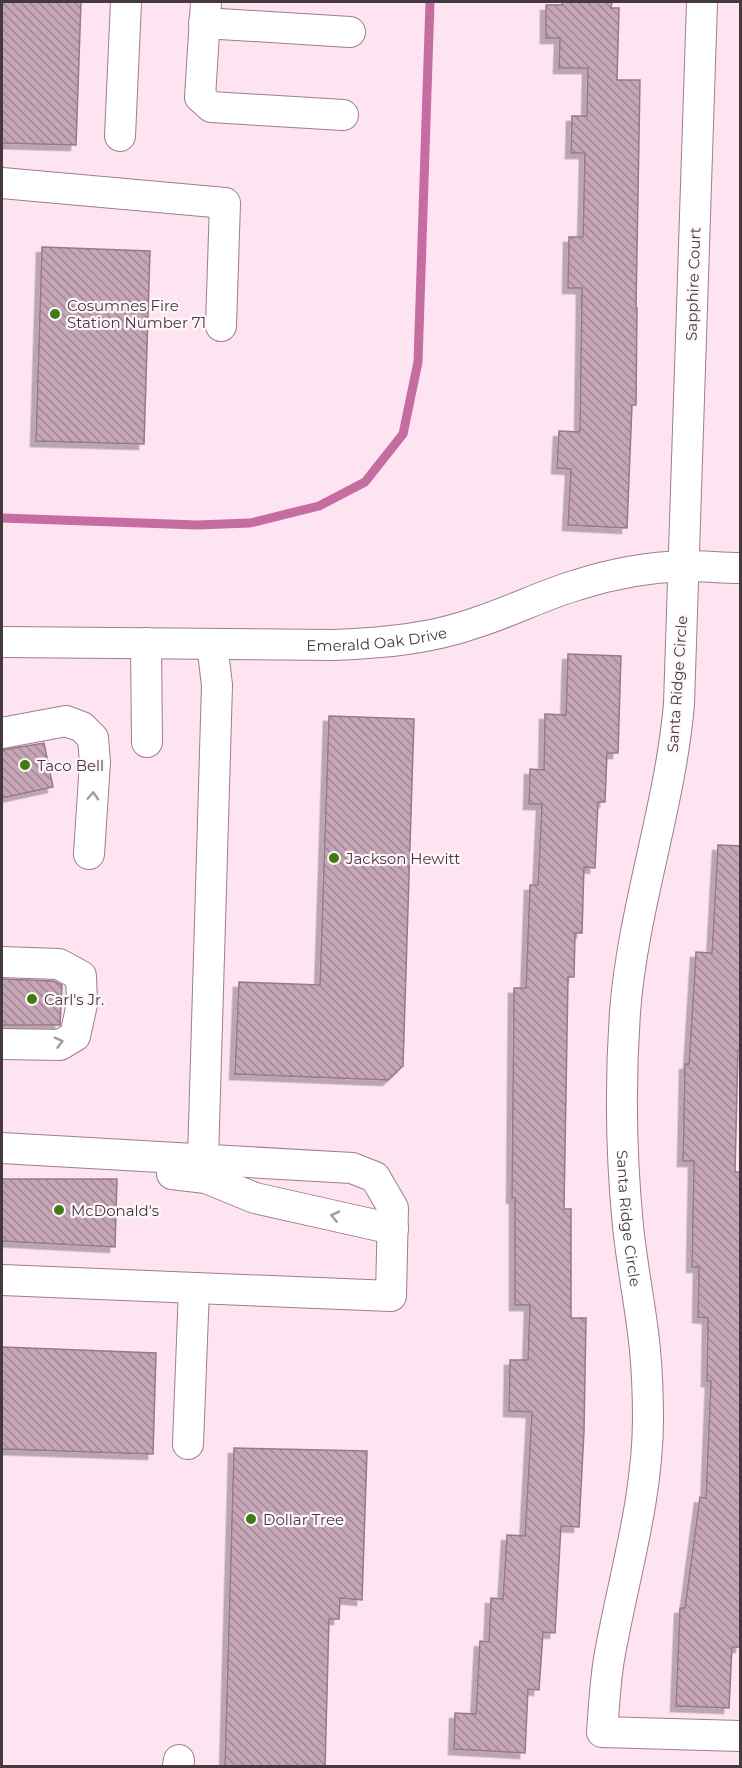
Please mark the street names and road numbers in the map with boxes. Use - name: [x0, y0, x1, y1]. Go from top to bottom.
- street label: Sapphire Court: [682, 227, 704, 341]
- street label: Santa Ridge Circle: [663, 615, 691, 753]
- street label: Emerald Oak Drive: [306, 622, 449, 655]
- street label: Santa Ridge Circle: [613, 1150, 646, 1288]

